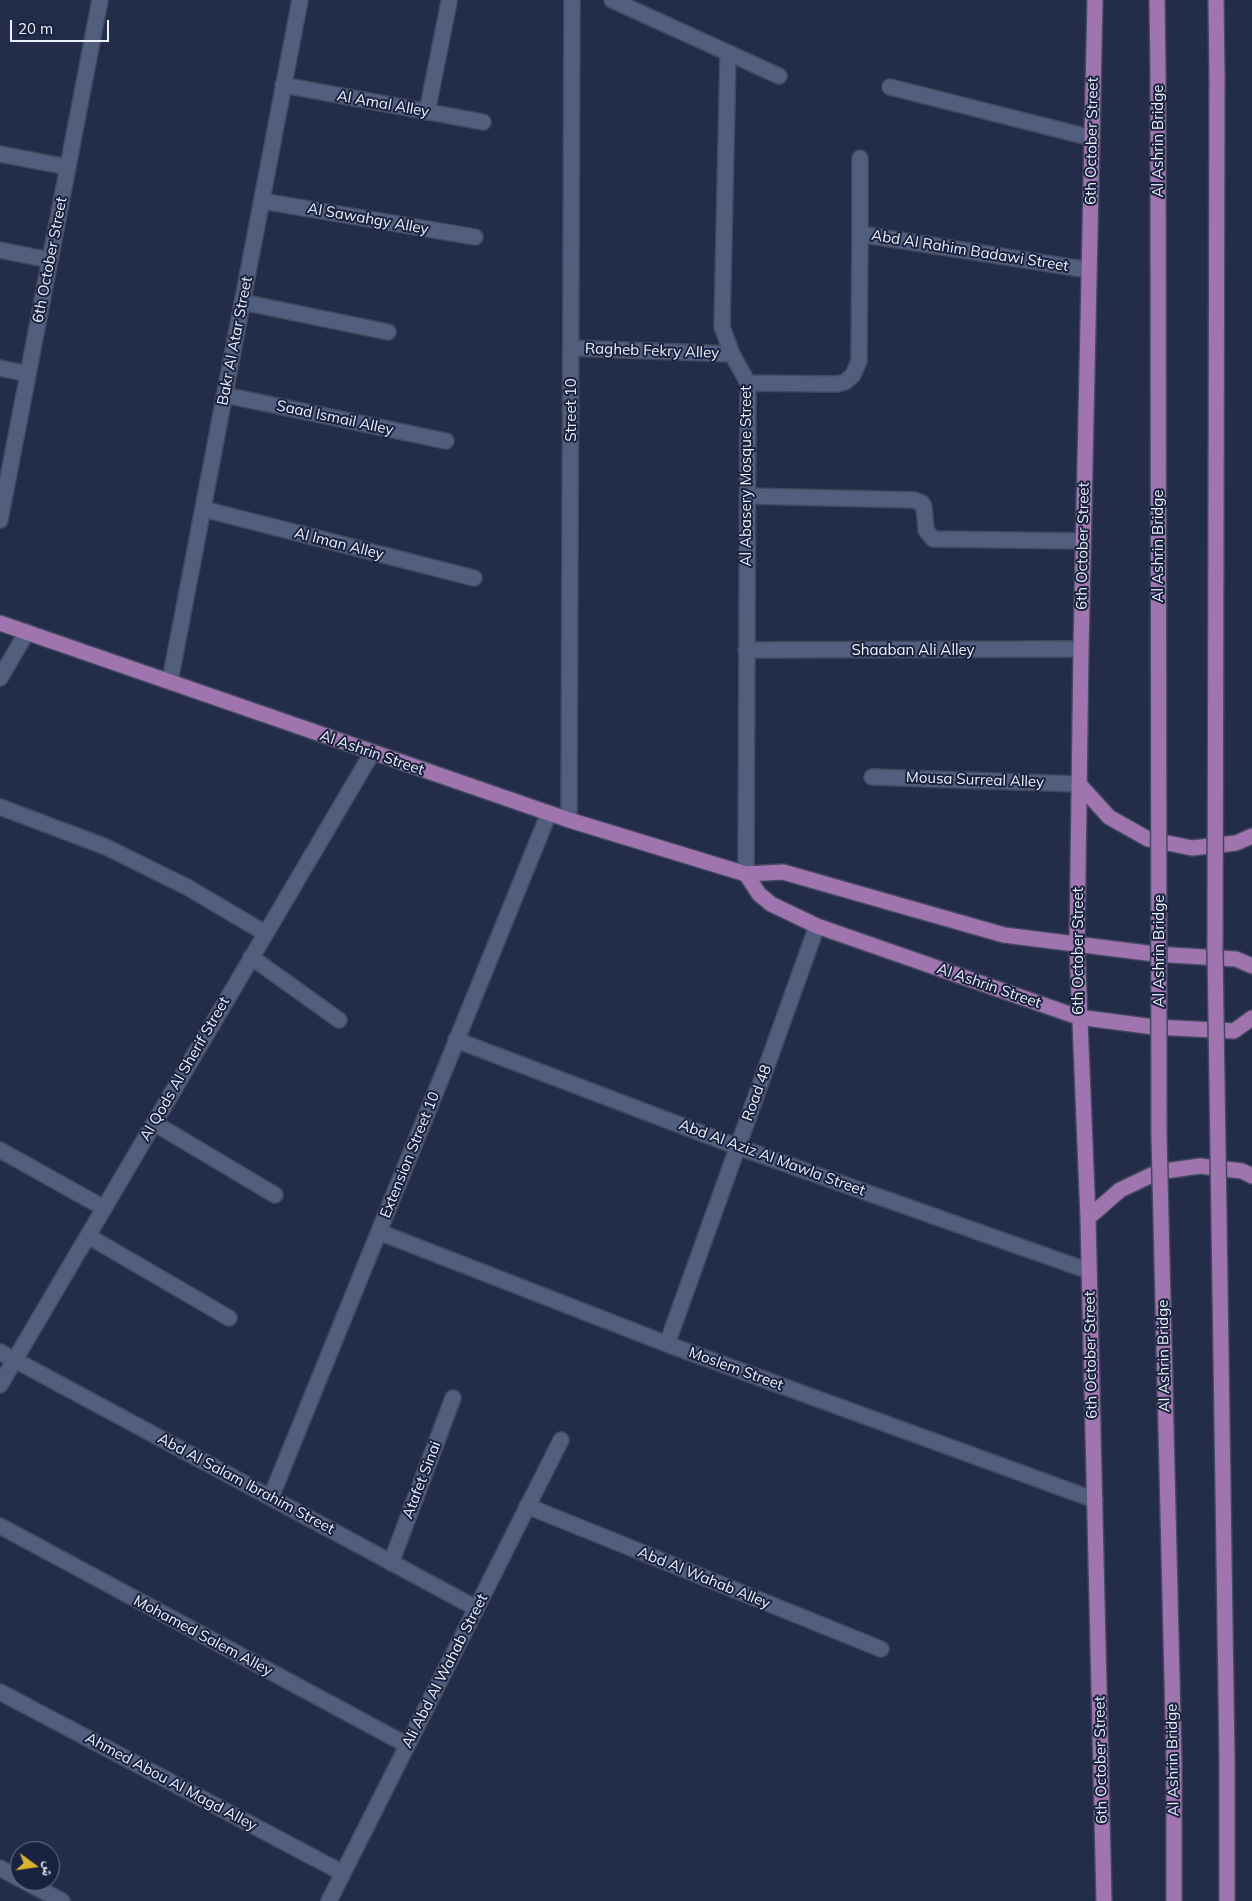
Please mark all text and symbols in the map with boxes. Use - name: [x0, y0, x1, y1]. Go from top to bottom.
- scale bar: [12, 10, 111, 42]
- text: 20 m: [18, 19, 53, 38]
- street label: 6th October Street: [1082, 77, 1102, 205]
- street label: Al Ashrin Bridge: [1149, 85, 1167, 197]
- street label: Al Amal Alley: [335, 87, 431, 121]
- street label: 6th October Street: [29, 196, 71, 324]
- street label: Al Sawahgy Alley: [306, 199, 430, 239]
- street label: Abd Al Rahim Badawi Street: [870, 227, 1070, 275]
- street label: Bakr Al Atar Street: [214, 275, 256, 407]
- street label: Ragheb Fekry Alley: [585, 340, 719, 362]
- street label: Street 10: [562, 378, 580, 442]
- street label: Al Abasery Mosque Street: [737, 386, 755, 566]
- street label: Saad Ismail Alley: [275, 397, 395, 439]
- street label: 6th October Street: [1073, 482, 1093, 610]
- street label: Al Ashrin Bridge: [1149, 490, 1167, 602]
- street label: Al Iman Alley: [292, 524, 386, 564]
- street label: Shaaban Ali Alley: [851, 641, 975, 659]
- street label: Al Ashrin Street: [318, 727, 426, 779]
- street label: Mousa Surreal Alley: [906, 769, 1044, 791]
- street label: 6th October Street: [1069, 887, 1087, 1015]
- street label: Al Ashrin Bridge: [1150, 895, 1168, 1007]
- street label: Al Ashrin Street: [935, 960, 1043, 1012]
- street label: Al Qods Al Sherif Street: [136, 994, 234, 1144]
- street label: Road 48: [739, 1062, 775, 1124]
- street label: Extension Street 10: [376, 1089, 444, 1221]
- street label: Abd Al Aziz Al Mawla Street: [676, 1116, 868, 1200]
- street label: 6th October Street: [1081, 1291, 1101, 1419]
- street label: Al Ashrin Bridge: [1154, 1299, 1174, 1413]
- street label: Moslem Street: [686, 1344, 786, 1394]
- street label: Abd Al Salam Ibrahim Street: [155, 1430, 337, 1538]
- street label: Atafet Sinai: [399, 1439, 445, 1521]
- street label: Abd Al Wahab Alley: [635, 1543, 773, 1613]
- street label: Ali Abd Al Wahab Street: [398, 1591, 492, 1751]
- street label: Mohamed Salem Alley: [130, 1592, 276, 1680]
- street label: 6th October Street: [1091, 1696, 1111, 1824]
- street label: Al Ashrin Bridge: [1163, 1703, 1183, 1817]
- street label: Ahmed Abou Al Magd Alley: [82, 1729, 260, 1835]
- north arrow: [10, 1841, 60, 1891]
- text: ش: [38, 1860, 59, 1879]

